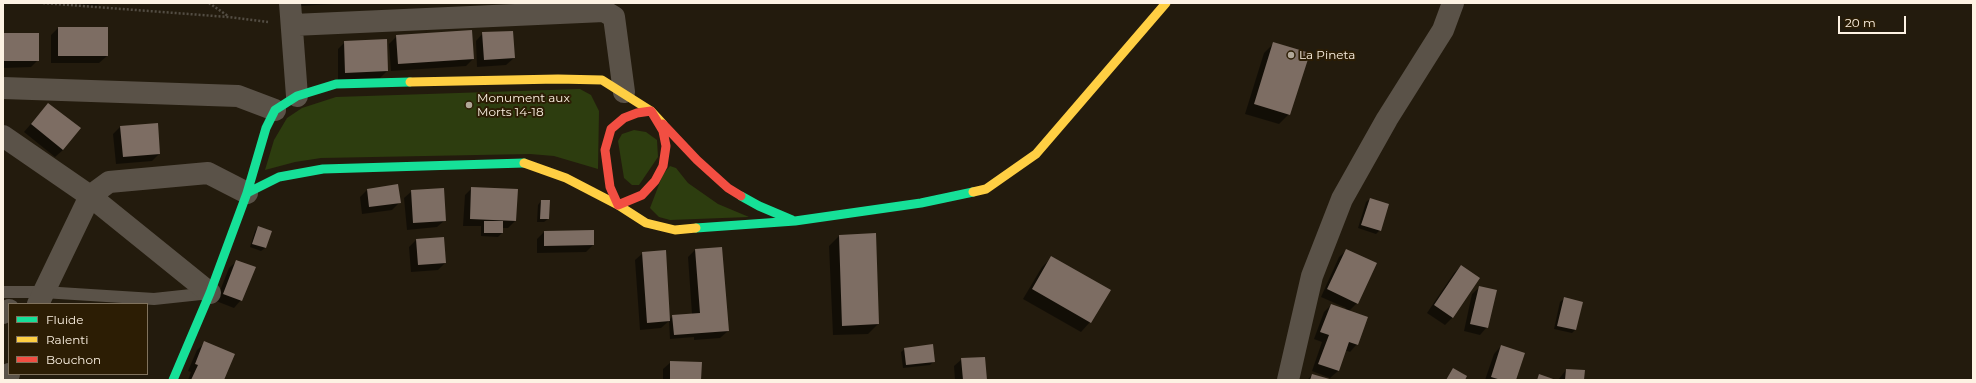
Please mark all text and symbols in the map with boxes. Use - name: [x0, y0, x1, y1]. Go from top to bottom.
- scale bar: [1840, 8, 1908, 34]
- text: 20 m: [1845, 15, 1876, 30]
- place label: La Pineta: [1299, 48, 1355, 62]
- marker: La Pineta: [1286, 50, 1296, 60]
- place label: Monument aux Morts 14-18: [477, 91, 570, 119]
- marker: Monument aux Morts 14-18: [464, 100, 474, 110]
- legend: [8, 303, 148, 375]
- text: Fluide: [46, 312, 84, 327]
- text: Ralenti: [46, 332, 88, 347]
- text: Bouchon: [46, 352, 101, 367]

